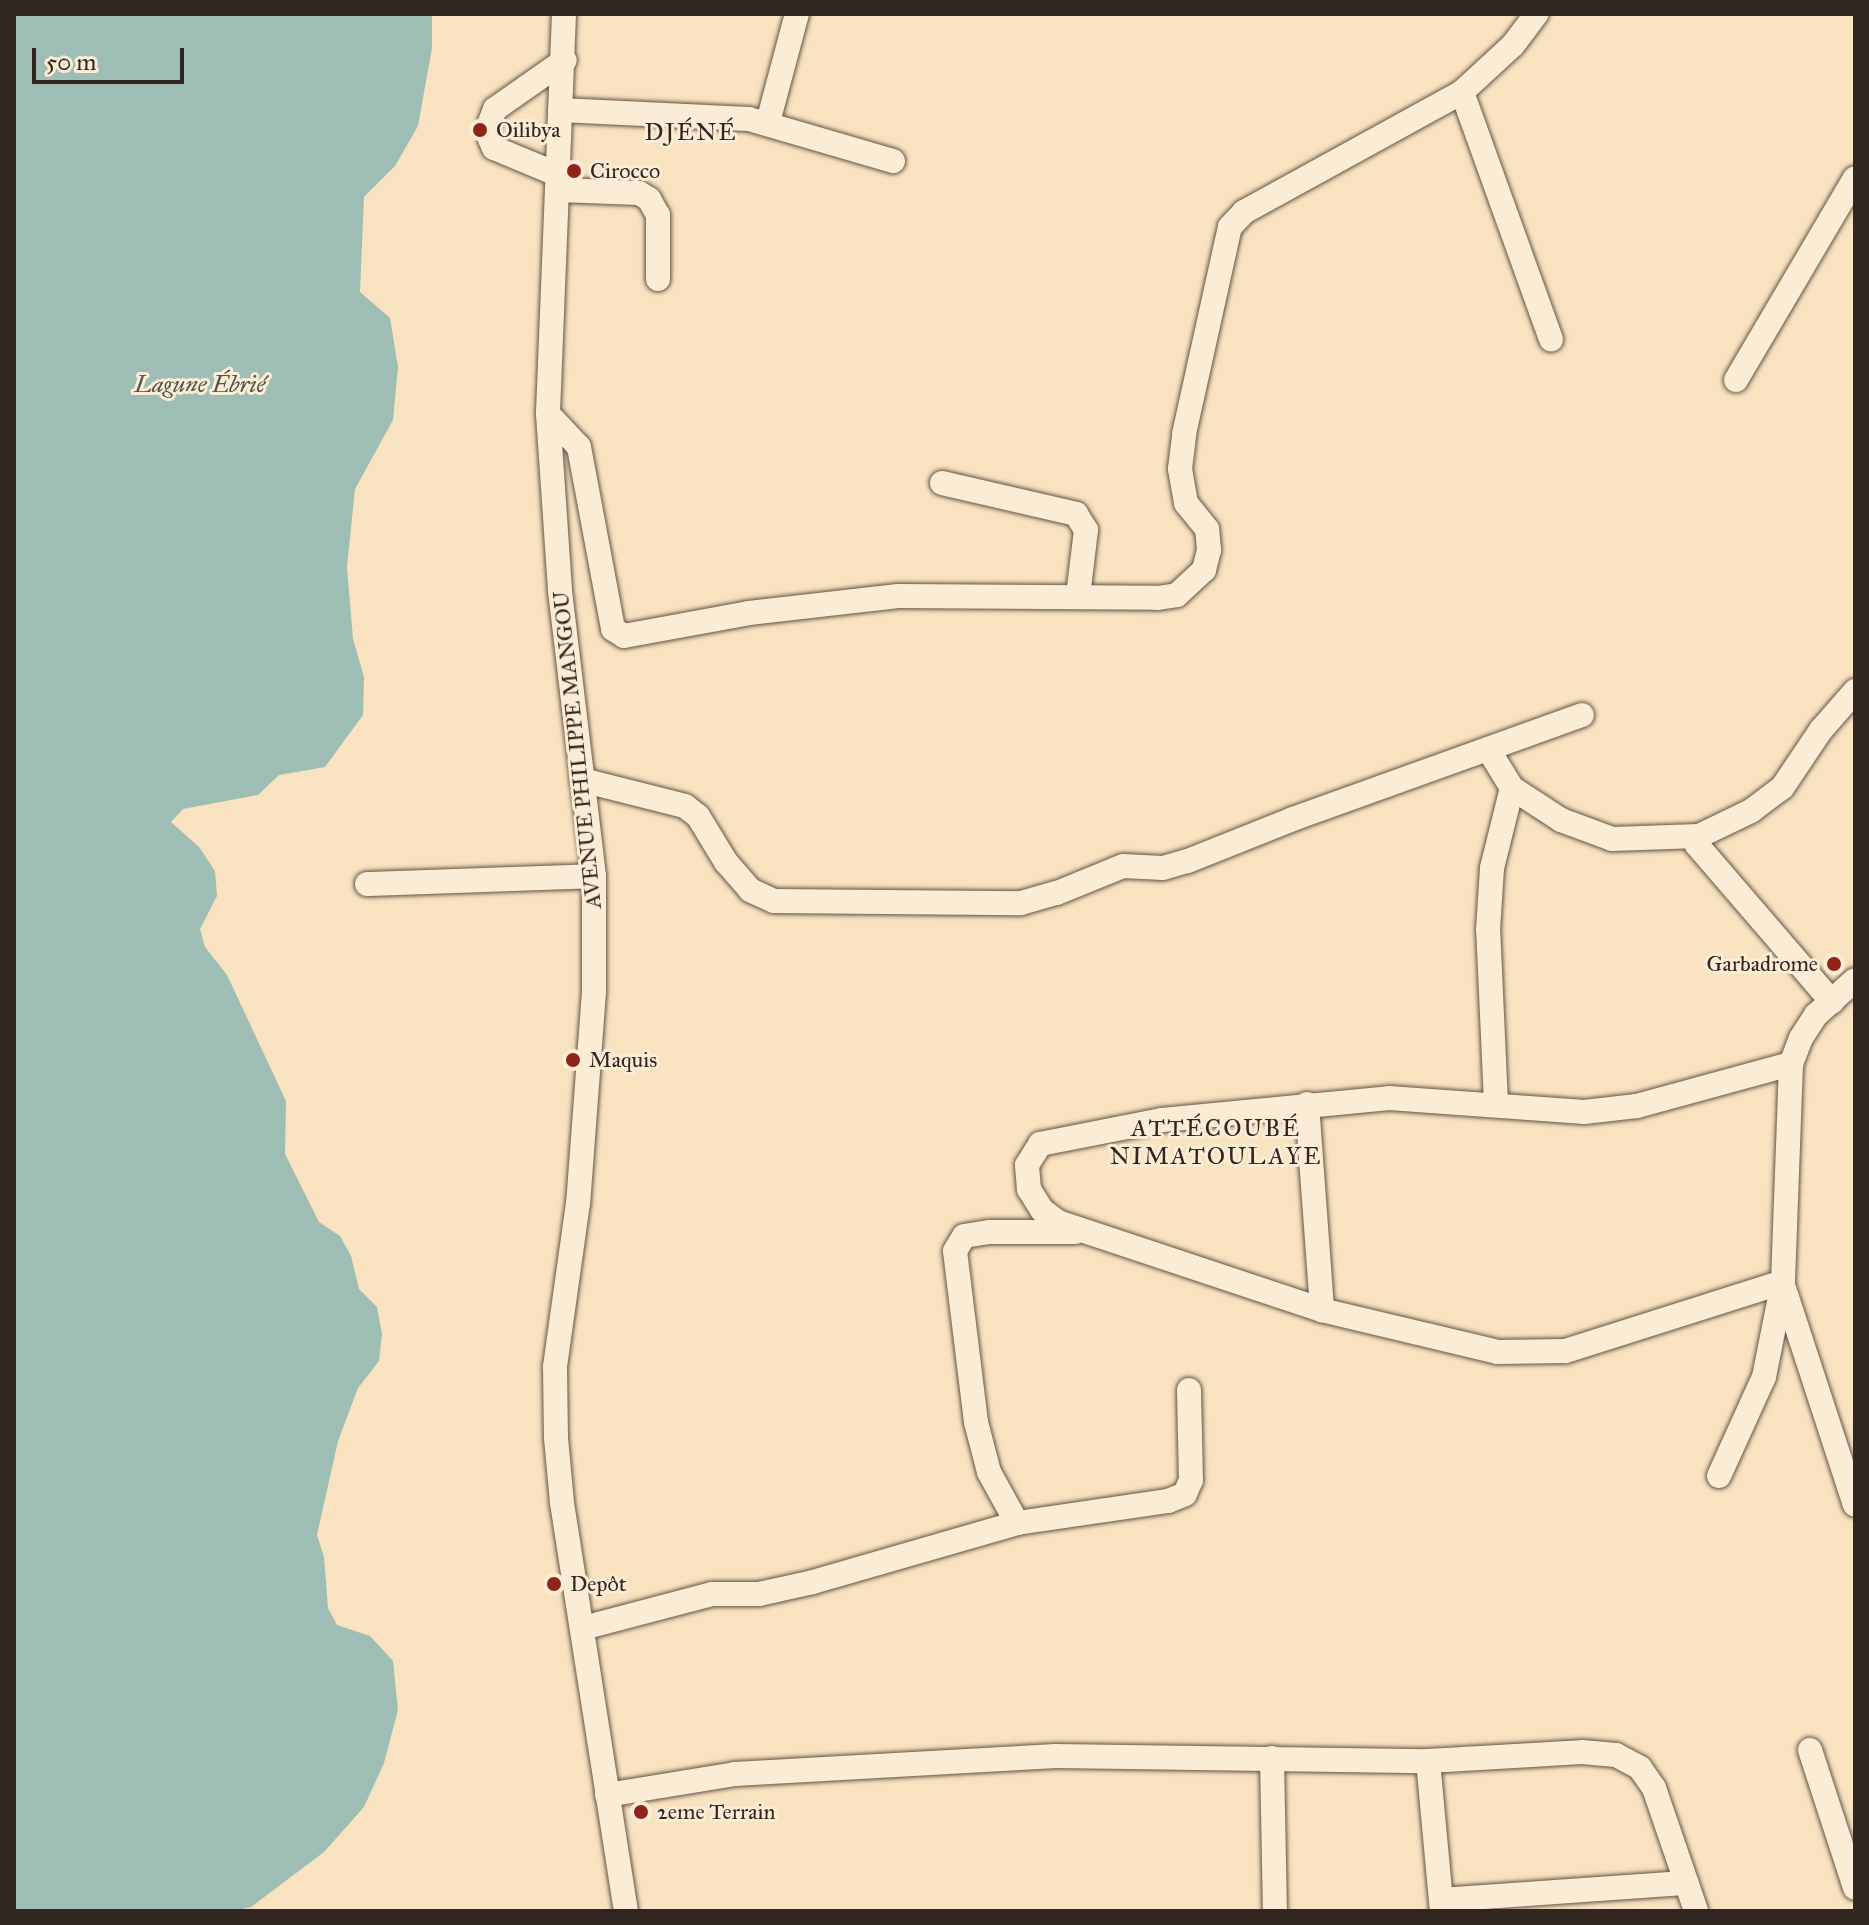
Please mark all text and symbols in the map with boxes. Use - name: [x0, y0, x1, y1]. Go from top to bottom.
- scale bar: [36, 32, 188, 82]
- text: 50 m: [46, 47, 96, 77]
- place label: Oilibya: [496, 117, 561, 143]
- district label: DJÉNÉ: [644, 119, 738, 147]
- marker: Oilibya: [471, 121, 489, 139]
- place label: Cirocco: [590, 158, 660, 184]
- marker: Cirocco: [565, 162, 583, 180]
- water label: Lagune Ébrié: [134, 371, 266, 399]
- street label: AVENUE PHILIPPE MANGOU: [547, 590, 607, 910]
- place label: Garbadrome: [1706, 951, 1818, 977]
- marker: Garbadrome: [1825, 955, 1843, 973]
- place label: Maquis: [589, 1047, 657, 1073]
- marker: Maquis: [564, 1051, 582, 1069]
- district label: ATTÉCOUBÉ NIMATOULAYE: [1109, 1115, 1323, 1171]
- place label: Depôt: [570, 1571, 627, 1597]
- marker: Depôt: [545, 1575, 563, 1593]
- place label: 2eme Terrain: [657, 1799, 776, 1825]
- marker: 2eme Terrain: [632, 1803, 650, 1821]

